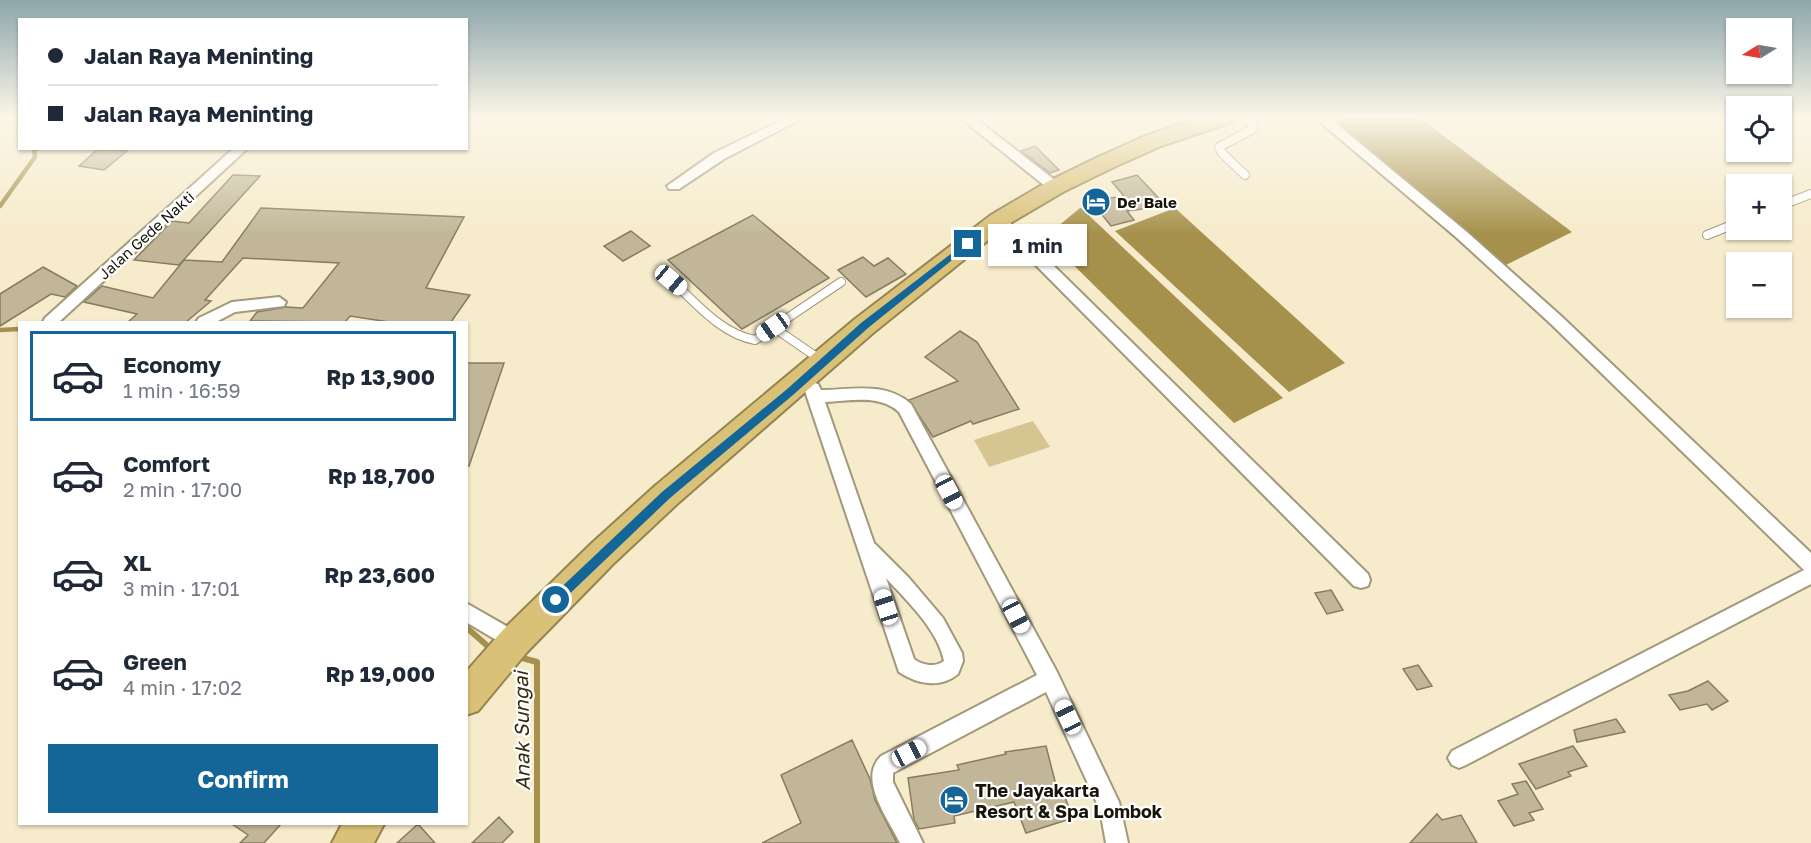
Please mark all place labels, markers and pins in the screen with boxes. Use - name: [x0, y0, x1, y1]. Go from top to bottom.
- hotel icon: De' Bale: [1080, 186, 1112, 218]
- place label: De' Bale: [1117, 193, 1177, 211]
- place label: The Jayakarta Resort & Spa Lombok: [975, 779, 1163, 822]
- hotel icon: The Jayakarta Resort & Spa Lombok: [938, 784, 970, 816]

